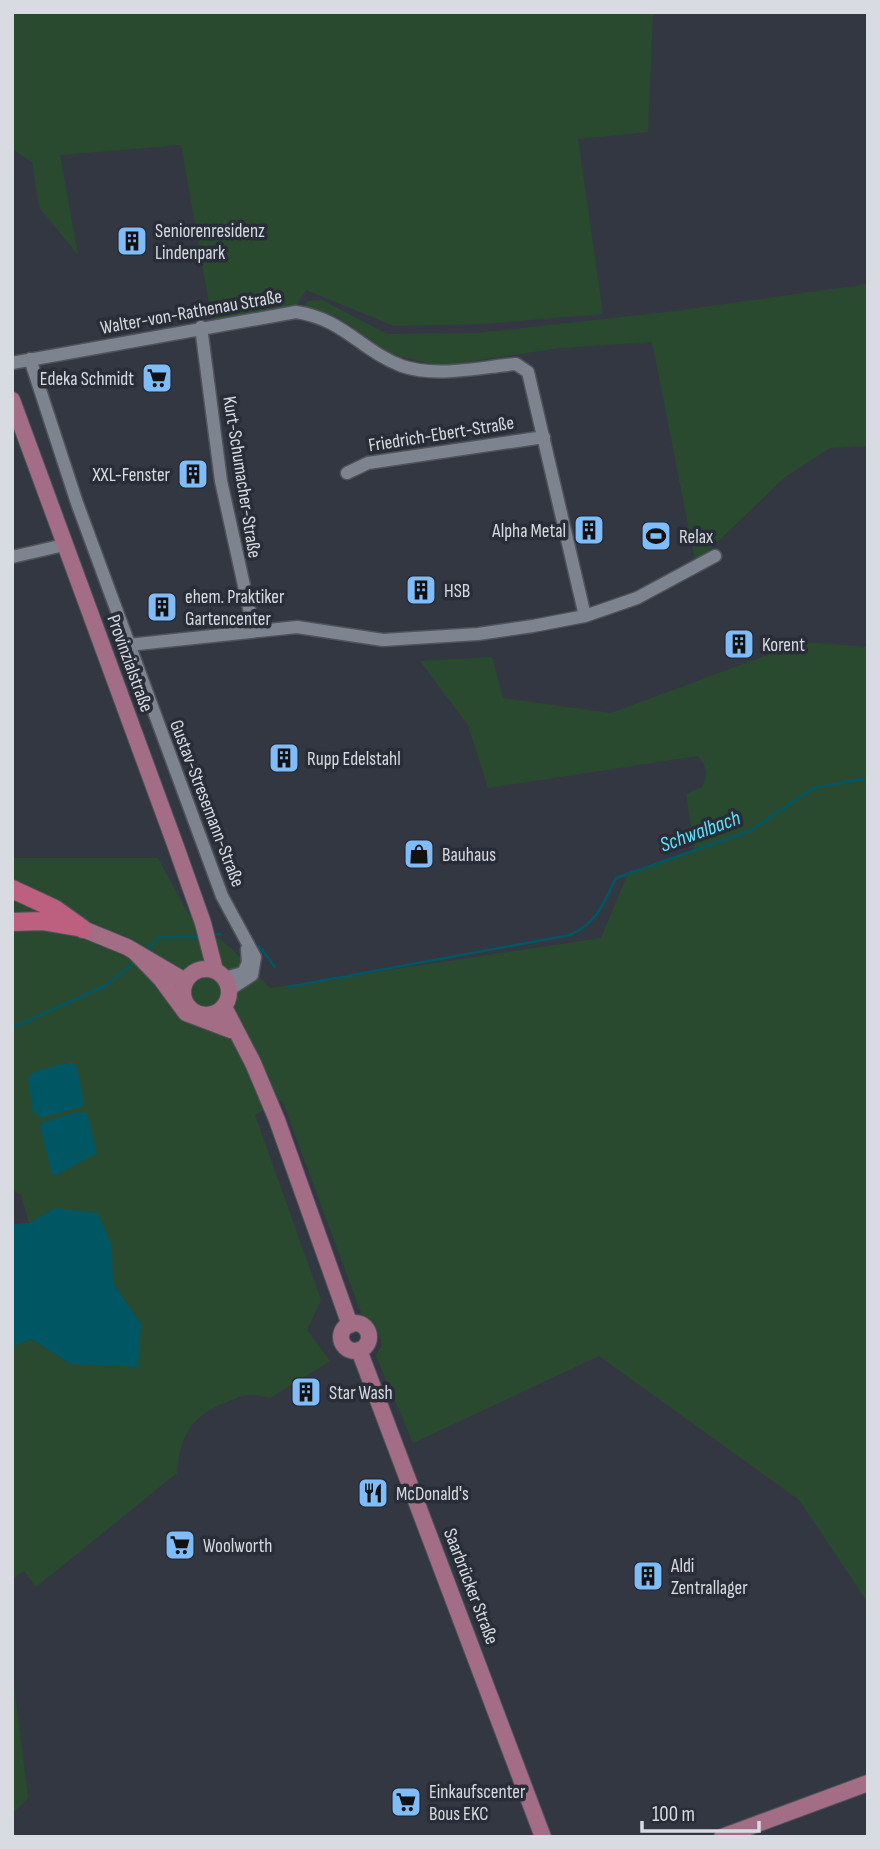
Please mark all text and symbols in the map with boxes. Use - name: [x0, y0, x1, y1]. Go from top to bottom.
- place label: Seniorenresidenz Lindenpark: [155, 220, 265, 265]
- building icon: Seniorenresidenz Lindenpark: [115, 224, 149, 258]
- street label: Walter-von-Rathenau Straße: [99, 285, 284, 340]
- supermarket icon: Edeka Schmidt: [140, 361, 174, 395]
- place label: Edeka Schmidt: [40, 368, 134, 391]
- street label: Kurt-Schumacher-Straße: [217, 395, 266, 560]
- street label: Friedrich-Ebert-Straße: [367, 412, 516, 457]
- building icon: XXL-Fenster: [176, 457, 210, 491]
- place label: XXL-Fenster: [91, 464, 171, 487]
- building icon: Alpha Metal: [572, 513, 606, 547]
- sports icon: Relax: [639, 519, 673, 553]
- place label: Alpha Metal: [491, 520, 566, 543]
- place label: Relax: [679, 526, 713, 549]
- building icon: HSB: [404, 573, 438, 607]
- place label: HSB: [444, 580, 470, 603]
- place label: ehem. Praktiker Gartencenter: [185, 586, 285, 631]
- building icon: ehem. Praktiker Gartencenter: [145, 590, 179, 624]
- street label: Provinzialstraße: [101, 612, 158, 715]
- building icon: Korent: [722, 627, 756, 661]
- place label: Korent: [762, 634, 805, 657]
- street label: Gustav-Stresemann-Straße: [164, 717, 249, 890]
- building icon: Rupp Edelstahl: [267, 741, 301, 775]
- place label: Rupp Edelstahl: [307, 748, 401, 771]
- water label: Schwalbach: [657, 805, 744, 858]
- shop icon: Bauhaus: [402, 837, 436, 871]
- place label: Bauhaus: [442, 844, 496, 867]
- building icon: Star Wash: [289, 1375, 323, 1409]
- place label: Star Wash: [329, 1382, 393, 1405]
- restaurant icon: McDonald's: [356, 1476, 390, 1510]
- place label: McDonald's: [396, 1483, 469, 1506]
- street label: Saarbrücker Straße: [438, 1525, 503, 1648]
- supermarket icon: Woolworth: [163, 1528, 197, 1562]
- place label: Woolworth: [203, 1535, 272, 1558]
- place label: Aldi Zentrallager: [670, 1555, 748, 1600]
- building icon: Aldi Zentrallager: [631, 1559, 665, 1593]
- place label: Einkaufscenter Bous EKC: [429, 1781, 526, 1826]
- supermarket icon: Einkaufscenter Bous EKC: [389, 1785, 423, 1819]
- scale bar: [642, 1790, 759, 1834]
- text: 100 m: [652, 1802, 695, 1827]

